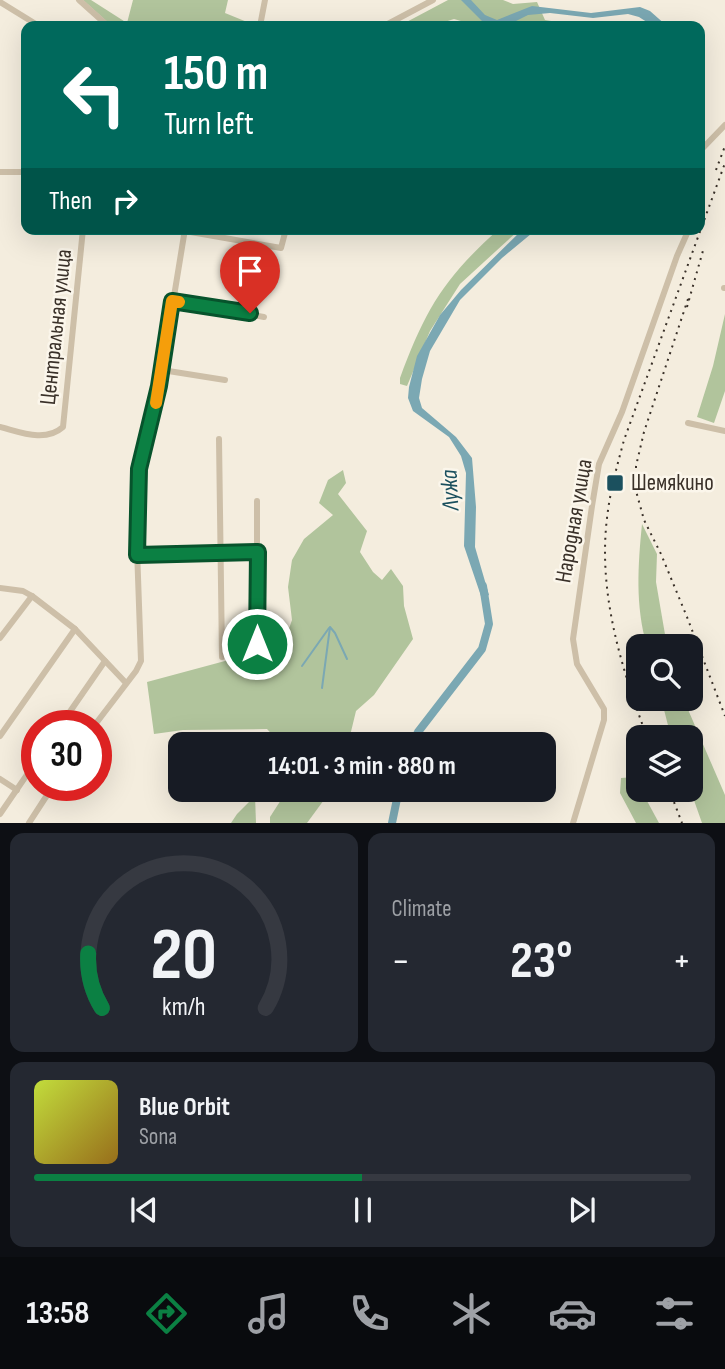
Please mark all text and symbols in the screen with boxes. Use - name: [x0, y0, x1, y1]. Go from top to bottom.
- text: 150 m: [164, 45, 268, 104]
- icon: left: [49, 49, 140, 140]
- text: Turn left: [164, 105, 254, 144]
- icon: right: [106, 182, 144, 220]
- text: Then: [49, 186, 92, 217]
- pin: [220, 241, 280, 313]
- street label: Центральная улица: [34, 248, 78, 406]
- icon: arrive: [231, 252, 269, 290]
- street label: Народная улица: [549, 457, 599, 585]
- water label: Лужа: [434, 469, 466, 512]
- place label: Шемякино: [631, 469, 714, 497]
- marker: Шемякино: [605, 473, 625, 493]
- position arrow: [220, 607, 294, 681]
- map controls: [626, 634, 703, 802]
- button: search: [626, 634, 703, 711]
- speed limit sign: 30: [21, 710, 112, 801]
- button: layers: [626, 725, 703, 802]
- text: 14:01 · 3 min · 880 m: [268, 751, 456, 782]
- text: Climate: [392, 895, 451, 923]
- text: 20: [150, 913, 217, 1001]
- text: 23°: [510, 930, 572, 993]
- text: −: [392, 939, 410, 984]
- text: +: [672, 939, 691, 984]
- text: km/h: [162, 992, 205, 1023]
- text: Blue Orbit: [139, 1092, 230, 1123]
- text: Sona: [139, 1123, 177, 1151]
- icon: previous: [125, 1191, 163, 1229]
- icon: pause: [344, 1191, 382, 1229]
- icon: next: [563, 1191, 601, 1229]
- icon: directions: [142, 1289, 191, 1338]
- icon: music: [244, 1289, 293, 1338]
- icon: phone: [345, 1289, 394, 1338]
- icon: climate: [447, 1289, 496, 1338]
- icon: car: [548, 1289, 597, 1338]
- icon: filters: [650, 1289, 699, 1338]
- text: 13:58: [26, 1294, 89, 1333]

